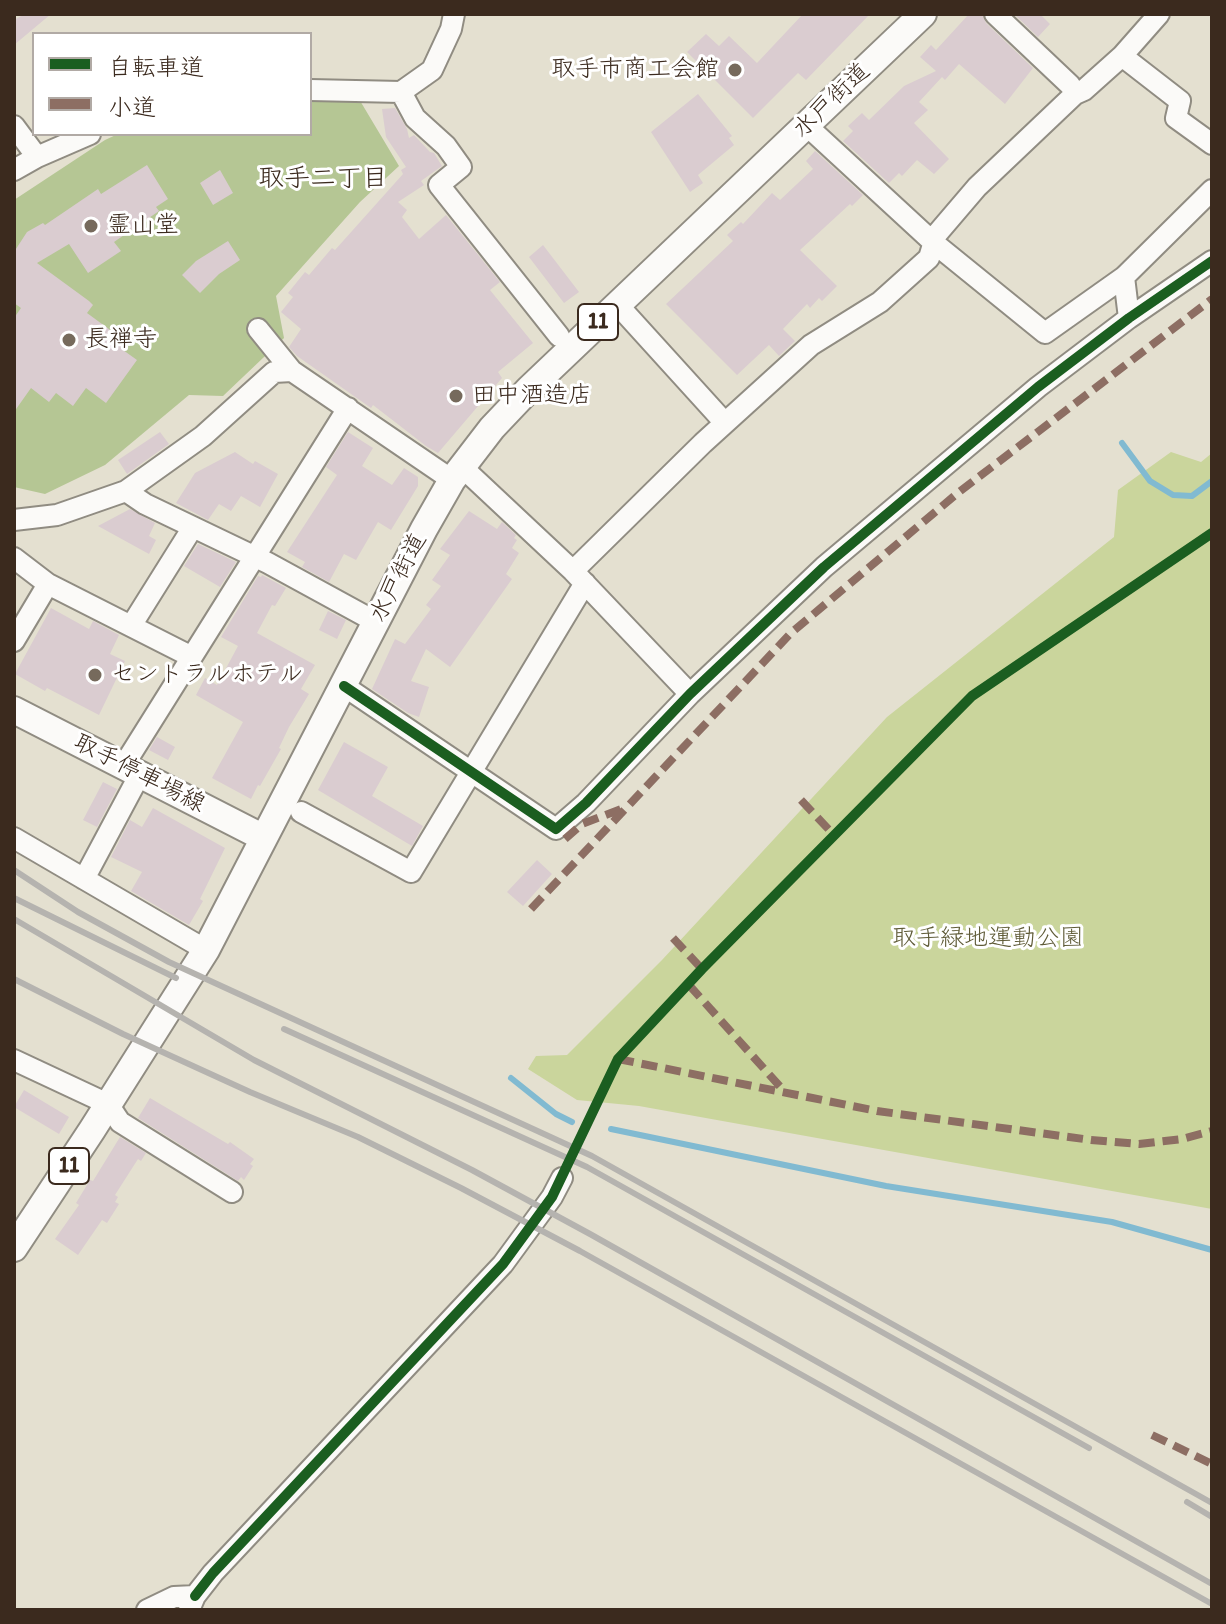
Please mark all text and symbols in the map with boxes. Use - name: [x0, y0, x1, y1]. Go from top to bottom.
- legend: [32, 32, 312, 136]
- text: 自転車道: [108, 52, 204, 81]
- place label: 取手市商工会館: [551, 56, 719, 84]
- street label: 水戸街道: [787, 57, 877, 145]
- marker: 取手市商工会館: [726, 61, 744, 79]
- text: 小道: [108, 92, 156, 121]
- district label: 取手二丁目: [258, 163, 388, 195]
- place label: 霊山堂: [107, 212, 179, 240]
- marker: 霊山堂: [82, 217, 100, 235]
- road number: 11: [578, 304, 618, 340]
- place label: 長禅寺: [85, 326, 157, 354]
- marker: 長禅寺: [60, 331, 78, 349]
- place label: 田中酒造店: [472, 382, 592, 410]
- marker: 田中酒造店: [447, 387, 465, 405]
- street label: 水戸街道: [364, 529, 434, 627]
- place label: セントラルホテル: [111, 661, 303, 689]
- marker: セントラルホテル: [86, 666, 104, 684]
- street label: 取手停車場線: [68, 728, 210, 820]
- park label: 取手緑地運動公園: [892, 925, 1084, 953]
- road number: 11: [49, 1148, 89, 1184]

